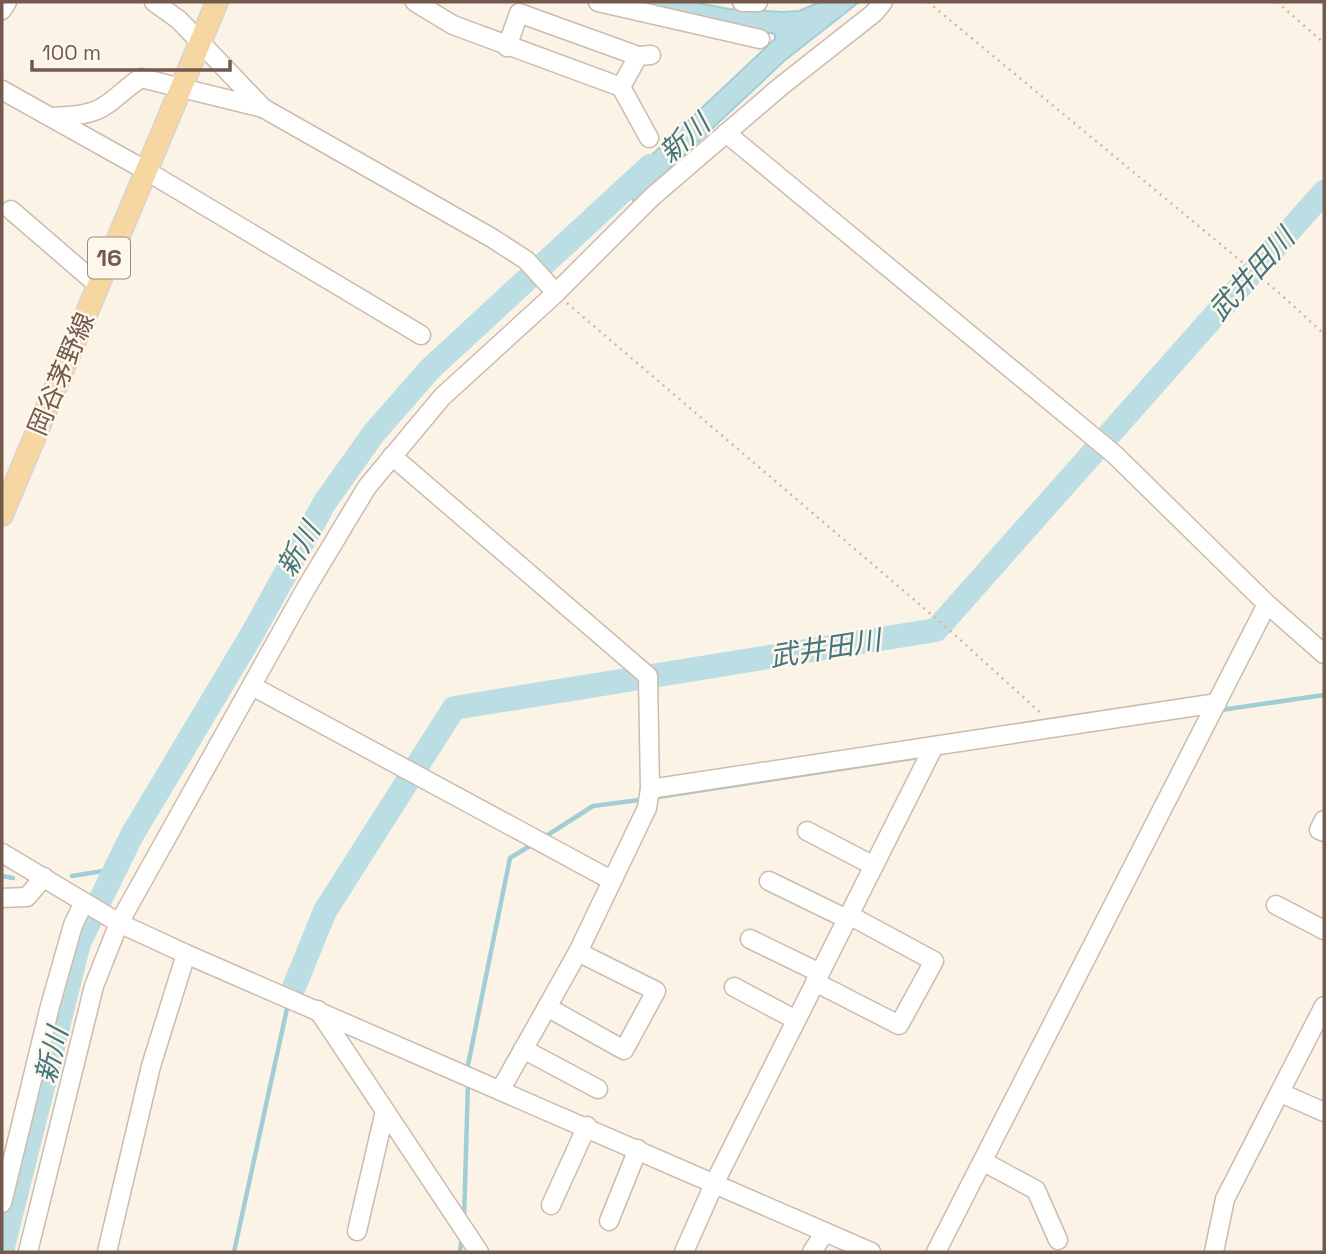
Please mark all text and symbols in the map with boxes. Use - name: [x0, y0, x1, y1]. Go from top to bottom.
- scale bar: [32, 28, 229, 72]
- text: 100 m: [42, 39, 101, 66]
- water label: 新川: [651, 104, 719, 170]
- water label: 武井田川: [1200, 218, 1304, 328]
- road number: 16: [88, 237, 130, 278]
- street label: 岡谷茅野線: [20, 308, 102, 440]
- water label: 新川: [268, 513, 329, 582]
- water label: 武井田川: [767, 621, 886, 675]
- water label: 新川: [27, 1021, 76, 1087]

